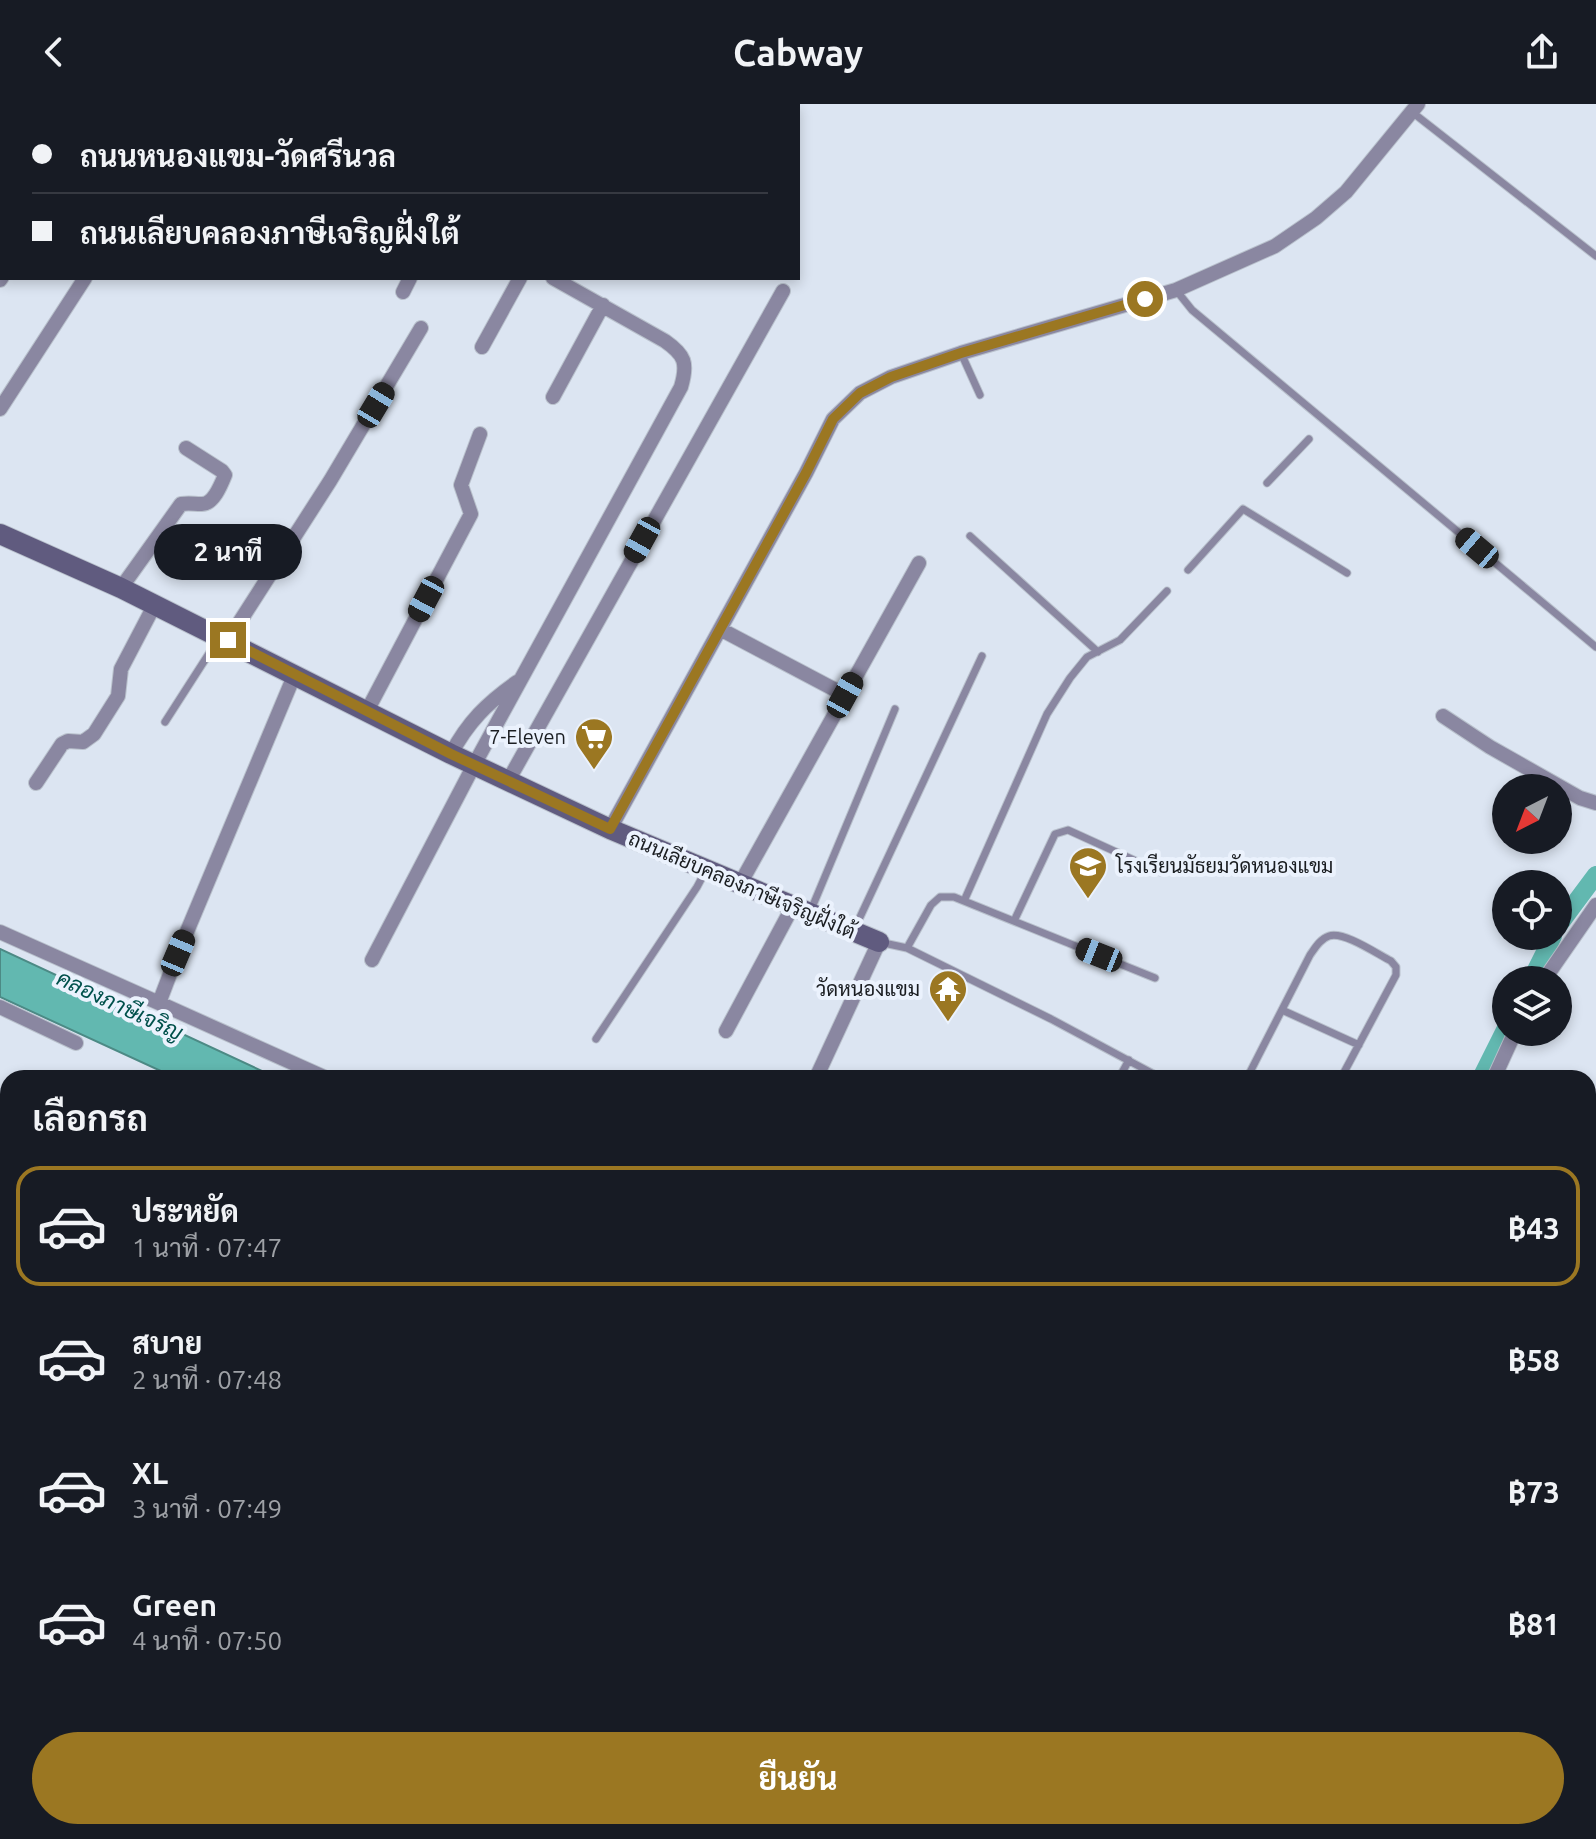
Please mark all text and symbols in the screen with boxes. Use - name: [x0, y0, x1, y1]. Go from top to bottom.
- icon: back: [32, 30, 76, 74]
- icon: share: [1520, 30, 1564, 74]
- text: Cabway: [733, 32, 863, 73]
- text: ถนนหนองแขม-วัดศรีนวล: [80, 139, 396, 173]
- text: ถนนเลียบคลองภาษีเจริญฝั่งใต้: [80, 216, 460, 250]
- route start: [1127, 281, 1163, 317]
- car: [353, 378, 399, 432]
- car: [620, 513, 664, 567]
- car: [1451, 523, 1503, 573]
- callout: 2 นาที: [154, 524, 302, 580]
- text: 2 นาที: [194, 537, 262, 566]
- car: [404, 572, 448, 626]
- route end: [210, 622, 246, 658]
- car: [823, 668, 867, 722]
- supermarket icon: 7-Eleven: [573, 716, 615, 771]
- place label: 7-Eleven: [489, 725, 566, 748]
- north arrow: [1492, 774, 1572, 854]
- map controls: [1492, 774, 1572, 1046]
- street label: ถนนเลียบคลองภาษีเจริญฝั่งใต้: [625, 822, 861, 944]
- school or university icon: โรงเรียนมัธยมวัดหนองแขม: [1067, 845, 1109, 900]
- place label: โรงเรียนมัธยมวัดหนองแขม: [1115, 853, 1333, 877]
- button: locate: [1492, 870, 1572, 950]
- car: [158, 926, 198, 980]
- car: [1072, 935, 1126, 975]
- water label: คลองภาษีเจริญ: [52, 964, 187, 1046]
- button: layers: [1492, 966, 1572, 1046]
- temple icon: วัดหนองแขม: [927, 968, 969, 1023]
- place label: วัดหนองแขม: [816, 977, 920, 1000]
- text: เลือกรถ: [32, 1097, 148, 1138]
- icon: car: [36, 1190, 108, 1262]
- text: ประหยัด: [132, 1194, 239, 1228]
- text: ฿43: [1508, 1211, 1560, 1245]
- text: 1 นาที · 07:47: [132, 1233, 282, 1262]
- icon: car: [36, 1322, 108, 1394]
- text: สบาย: [132, 1326, 202, 1360]
- text: ฿58: [1508, 1343, 1560, 1377]
- text: 2 นาที · 07:48: [132, 1365, 282, 1394]
- icon: car: [36, 1454, 108, 1526]
- text: XL: [132, 1456, 168, 1490]
- text: ฿73: [1508, 1475, 1560, 1509]
- text: 3 นาที · 07:49: [132, 1494, 282, 1523]
- icon: car: [36, 1586, 108, 1658]
- text: Green: [132, 1588, 217, 1622]
- text: ฿81: [1508, 1607, 1560, 1641]
- text: 4 นาที · 07:50: [132, 1626, 282, 1655]
- button: ยืนยัน: [32, 1732, 1564, 1824]

